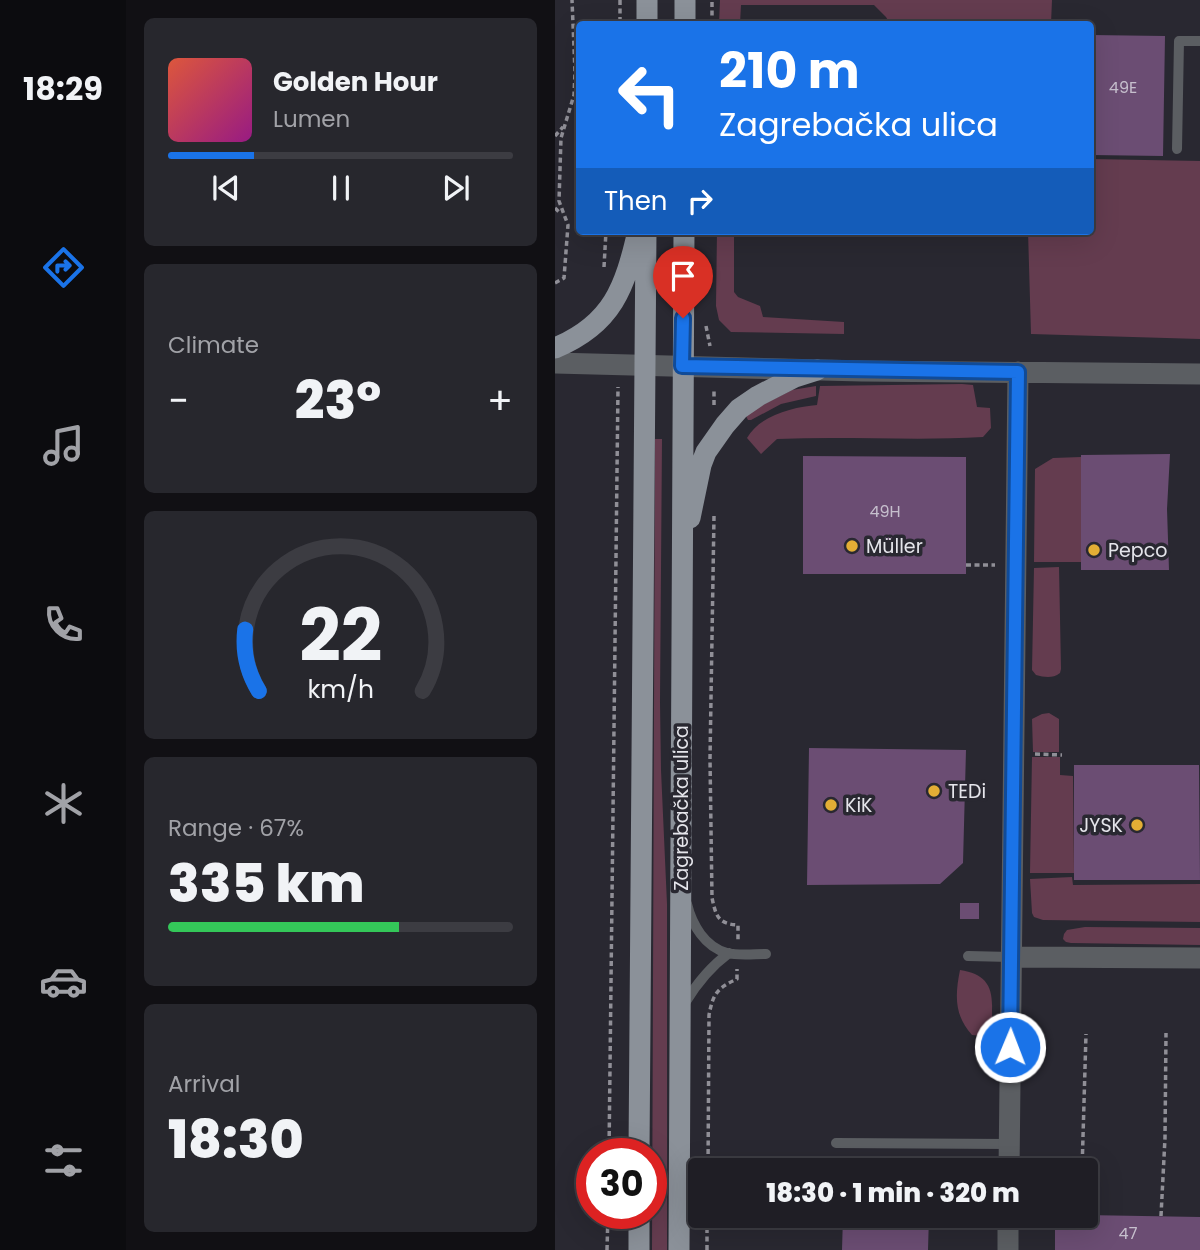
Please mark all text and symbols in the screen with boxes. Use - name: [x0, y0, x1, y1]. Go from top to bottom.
- text: 210 m: [719, 37, 860, 105]
- icon: left: [604, 49, 695, 140]
- text: Golden Hour: [273, 64, 438, 100]
- text: 18:29: [23, 66, 103, 111]
- house number: 49E: [1109, 76, 1137, 99]
- text: Zagrebačka ulica: [719, 102, 998, 147]
- text: Lumen: [273, 103, 350, 135]
- icon: previous: [207, 169, 245, 207]
- icon: pause: [322, 169, 360, 207]
- icon: next: [437, 169, 475, 207]
- icon: right: [681, 182, 719, 220]
- text: Then: [604, 183, 667, 219]
- icon: directions: [39, 243, 88, 292]
- pin: [653, 246, 713, 318]
- icon: arrive: [664, 257, 702, 295]
- text: Climate: [168, 329, 259, 361]
- text: 23°: [295, 364, 381, 437]
- text: −: [168, 374, 189, 427]
- text: +: [487, 374, 513, 427]
- icon: music: [39, 421, 88, 470]
- house number: 49H: [869, 500, 901, 523]
- place label: Müller: [866, 533, 923, 560]
- place label: Pepco: [1108, 537, 1167, 564]
- marker: Müller: [844, 538, 860, 554]
- marker: Pepco: [1086, 542, 1102, 558]
- text: 22: [299, 585, 382, 686]
- icon: phone: [39, 600, 88, 649]
- text: km/h: [307, 672, 374, 707]
- street label: Zagrebačka ulica: [668, 725, 695, 891]
- place label: TEDi: [948, 778, 986, 805]
- icon: climate: [39, 779, 88, 828]
- marker: TEDi: [926, 783, 942, 799]
- place label: KiK: [845, 792, 872, 819]
- marker: KiK: [823, 797, 839, 813]
- text: Range · 67%: [168, 812, 304, 844]
- place label: JYSK: [1079, 812, 1123, 839]
- marker: JYSK: [1129, 817, 1145, 833]
- text: 335 km: [168, 847, 365, 920]
- icon: car: [39, 957, 88, 1006]
- position arrow: [973, 1010, 1047, 1084]
- text: Arrival: [168, 1068, 240, 1100]
- text: 18:30: [168, 1103, 304, 1176]
- icon: filters: [39, 1136, 88, 1185]
- speed limit sign: 30: [576, 1138, 667, 1229]
- text: 18:30 · 1 min · 320 m: [766, 1175, 1020, 1211]
- house number: 47: [1119, 1222, 1138, 1245]

